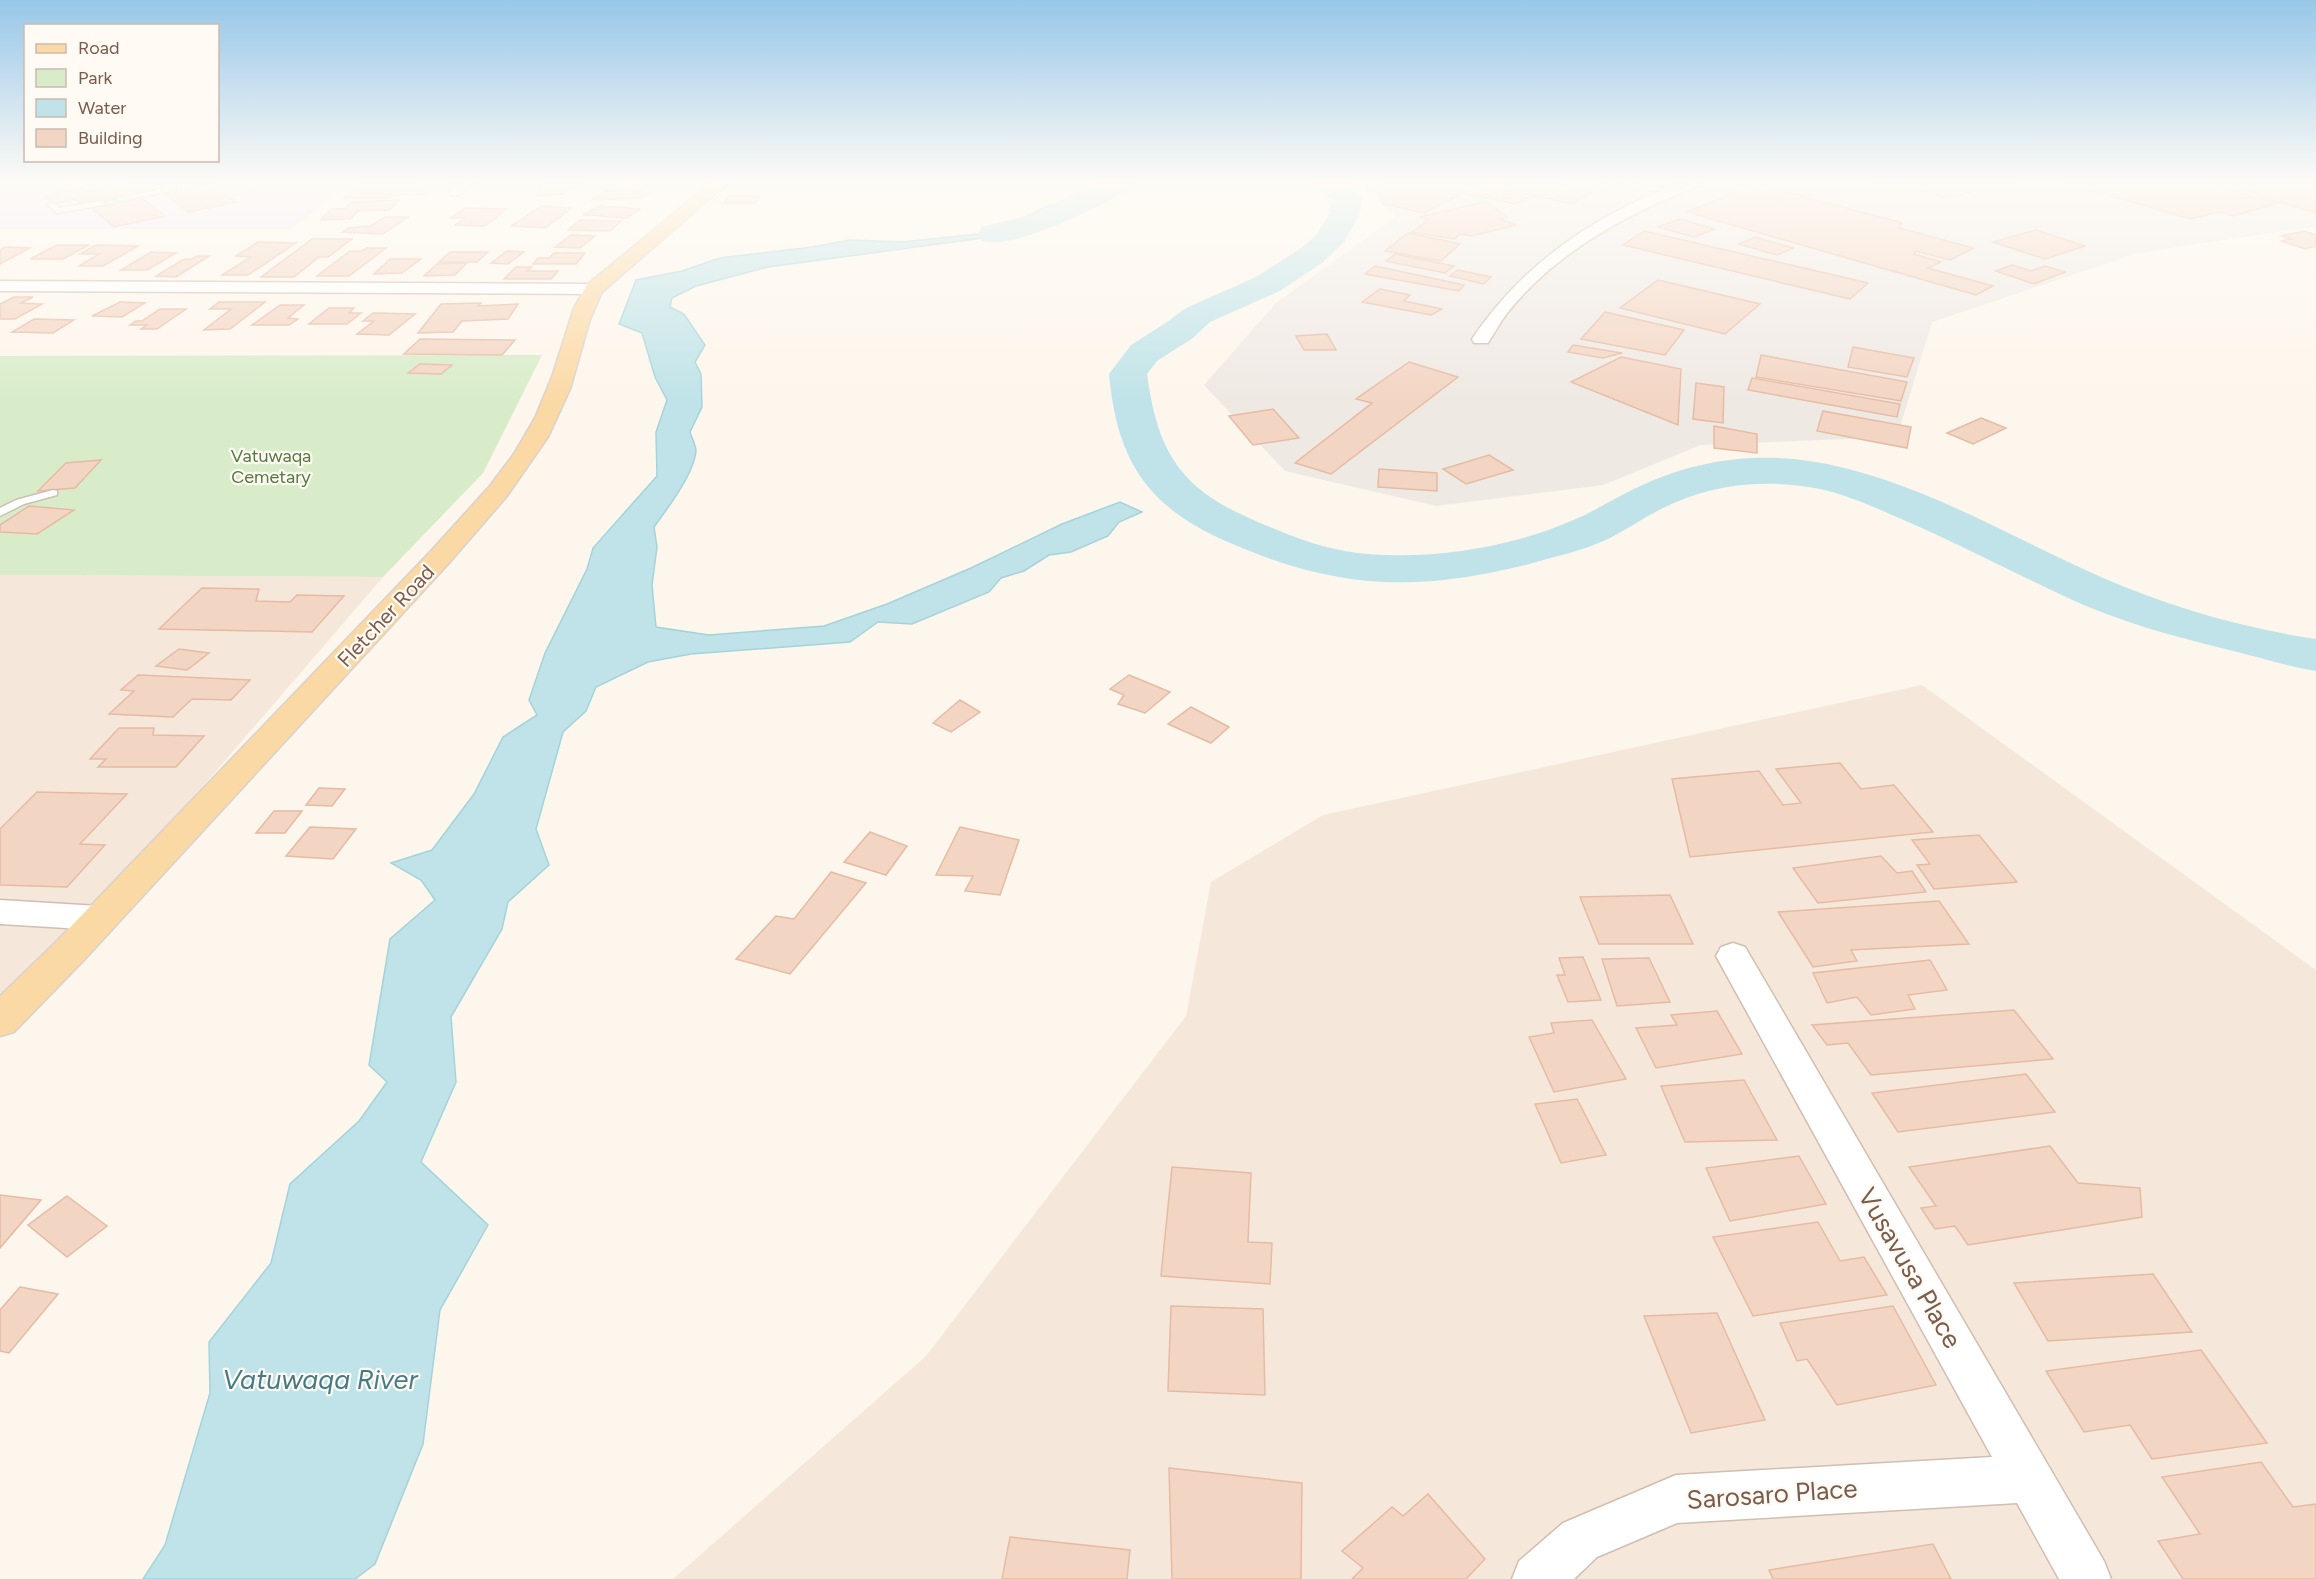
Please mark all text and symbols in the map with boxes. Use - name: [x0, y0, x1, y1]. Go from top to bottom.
- legend: [24, 24, 219, 162]
- text: Road: [78, 37, 119, 59]
- text: Park: [78, 67, 113, 89]
- text: Water: [78, 97, 126, 119]
- text: Building: [78, 127, 143, 149]
- park label: Vatuwaqa Cemetary: [231, 445, 311, 488]
- street label: Fletcher Road: [332, 559, 439, 672]
- street label: Vusavusa Place: [1851, 1182, 1969, 1354]
- water label: Vatuwaqa River: [222, 1363, 418, 1396]
- street label: Sarosaro Place: [1686, 1472, 1858, 1516]

